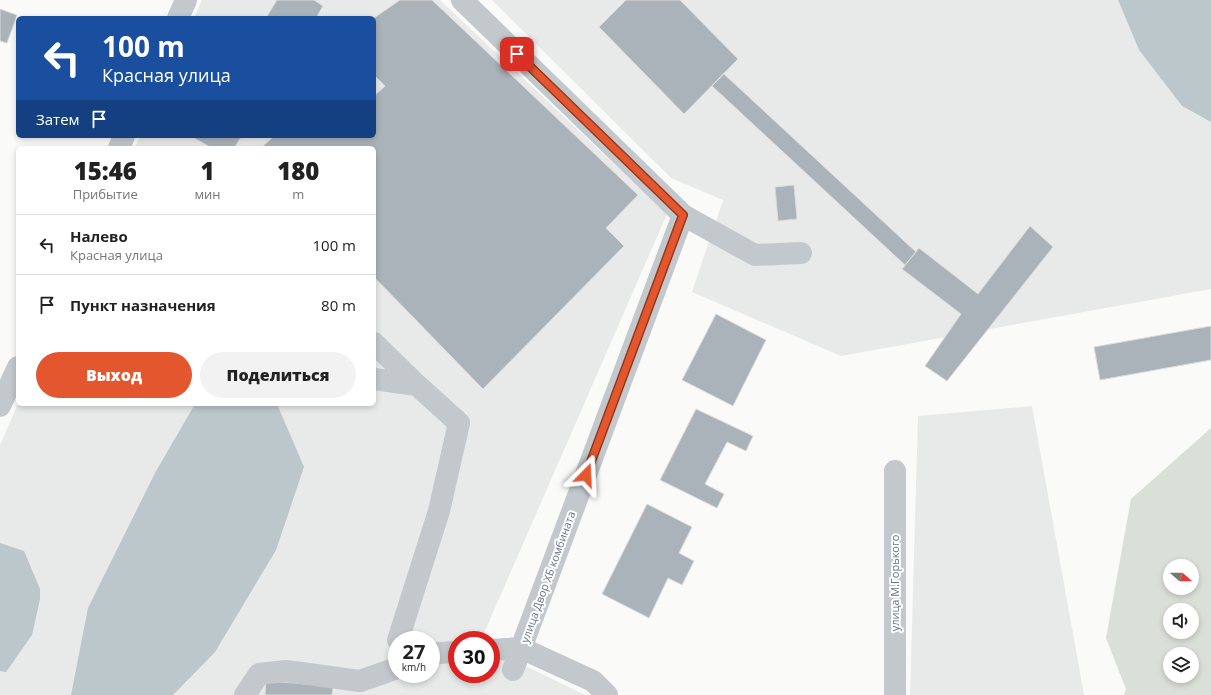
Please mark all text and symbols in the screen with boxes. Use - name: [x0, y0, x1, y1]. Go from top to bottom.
- text: 100 m: [102, 27, 185, 65]
- icon: left: [36, 32, 88, 84]
- pin: [500, 37, 534, 71]
- icon: arrive: [506, 43, 528, 65]
- text: Красная улица: [102, 63, 231, 87]
- icon: arrive: [88, 108, 110, 130]
- text: Затем: [36, 109, 80, 129]
- text: 15:46: [74, 154, 137, 187]
- text: 1: [200, 154, 214, 187]
- text: 180: [277, 154, 319, 187]
- text: Прибытие: [73, 185, 138, 203]
- text: мин: [194, 185, 220, 203]
- text: m: [292, 185, 304, 203]
- text: Налево: [70, 226, 128, 246]
- icon: left: [36, 234, 58, 256]
- text: 100 m: [312, 235, 356, 255]
- text: Красная улица: [70, 246, 163, 264]
- icon: arrive: [36, 294, 58, 316]
- text: Пункт назначения: [70, 295, 216, 315]
- text: 80 m: [321, 295, 356, 315]
- button: Выход: [36, 352, 192, 398]
- button: Поделиться: [200, 352, 356, 398]
- position arrow: [565, 454, 607, 496]
- street label: улица Двор ХБ комбината: [517, 509, 578, 645]
- street label: улица М.Горького: [887, 534, 902, 631]
- north arrow: [1163, 559, 1199, 595]
- map controls: [1163, 559, 1199, 683]
- button: sound: [1163, 603, 1199, 639]
- speed limit sign: 30: [448, 631, 500, 683]
- text: 27: [403, 638, 425, 665]
- button: layers: [1163, 647, 1199, 683]
- text: km/h: [402, 660, 426, 674]

